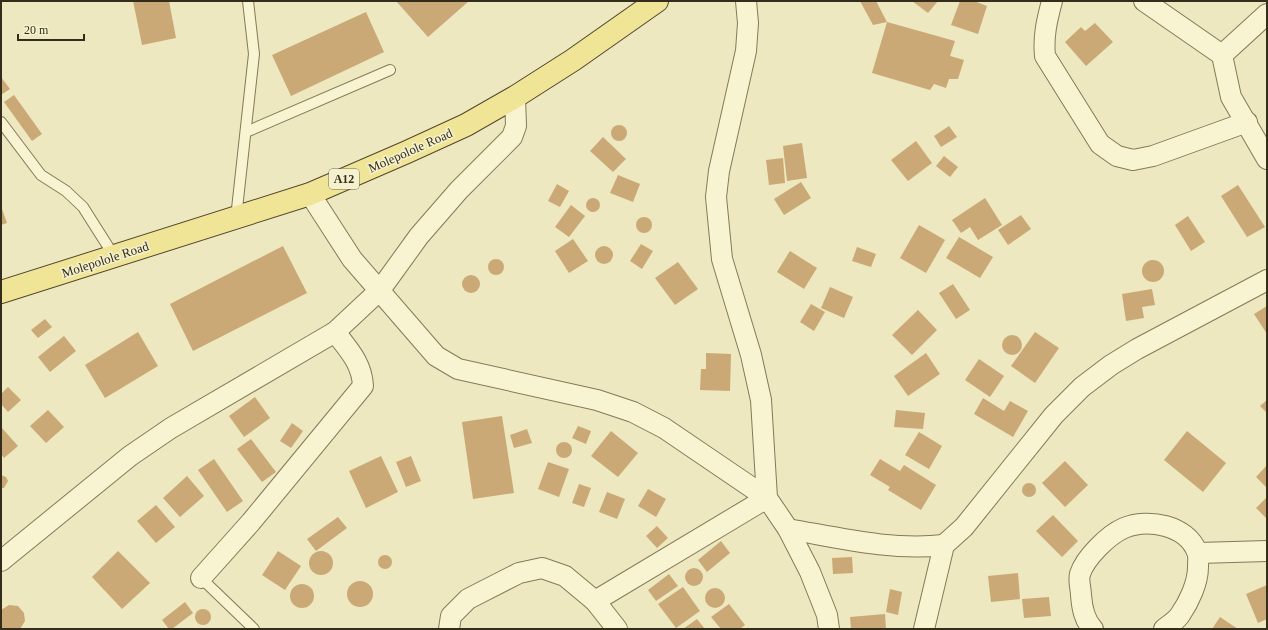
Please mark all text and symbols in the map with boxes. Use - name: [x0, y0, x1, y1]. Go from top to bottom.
- scale bar: [18, 16, 84, 42]
- text: 20 m: [24, 23, 49, 37]
- street label: Molepolole Road: [366, 125, 455, 176]
- road number: A12: [329, 169, 359, 189]
- street label: Molepolole Road: [60, 238, 151, 281]

